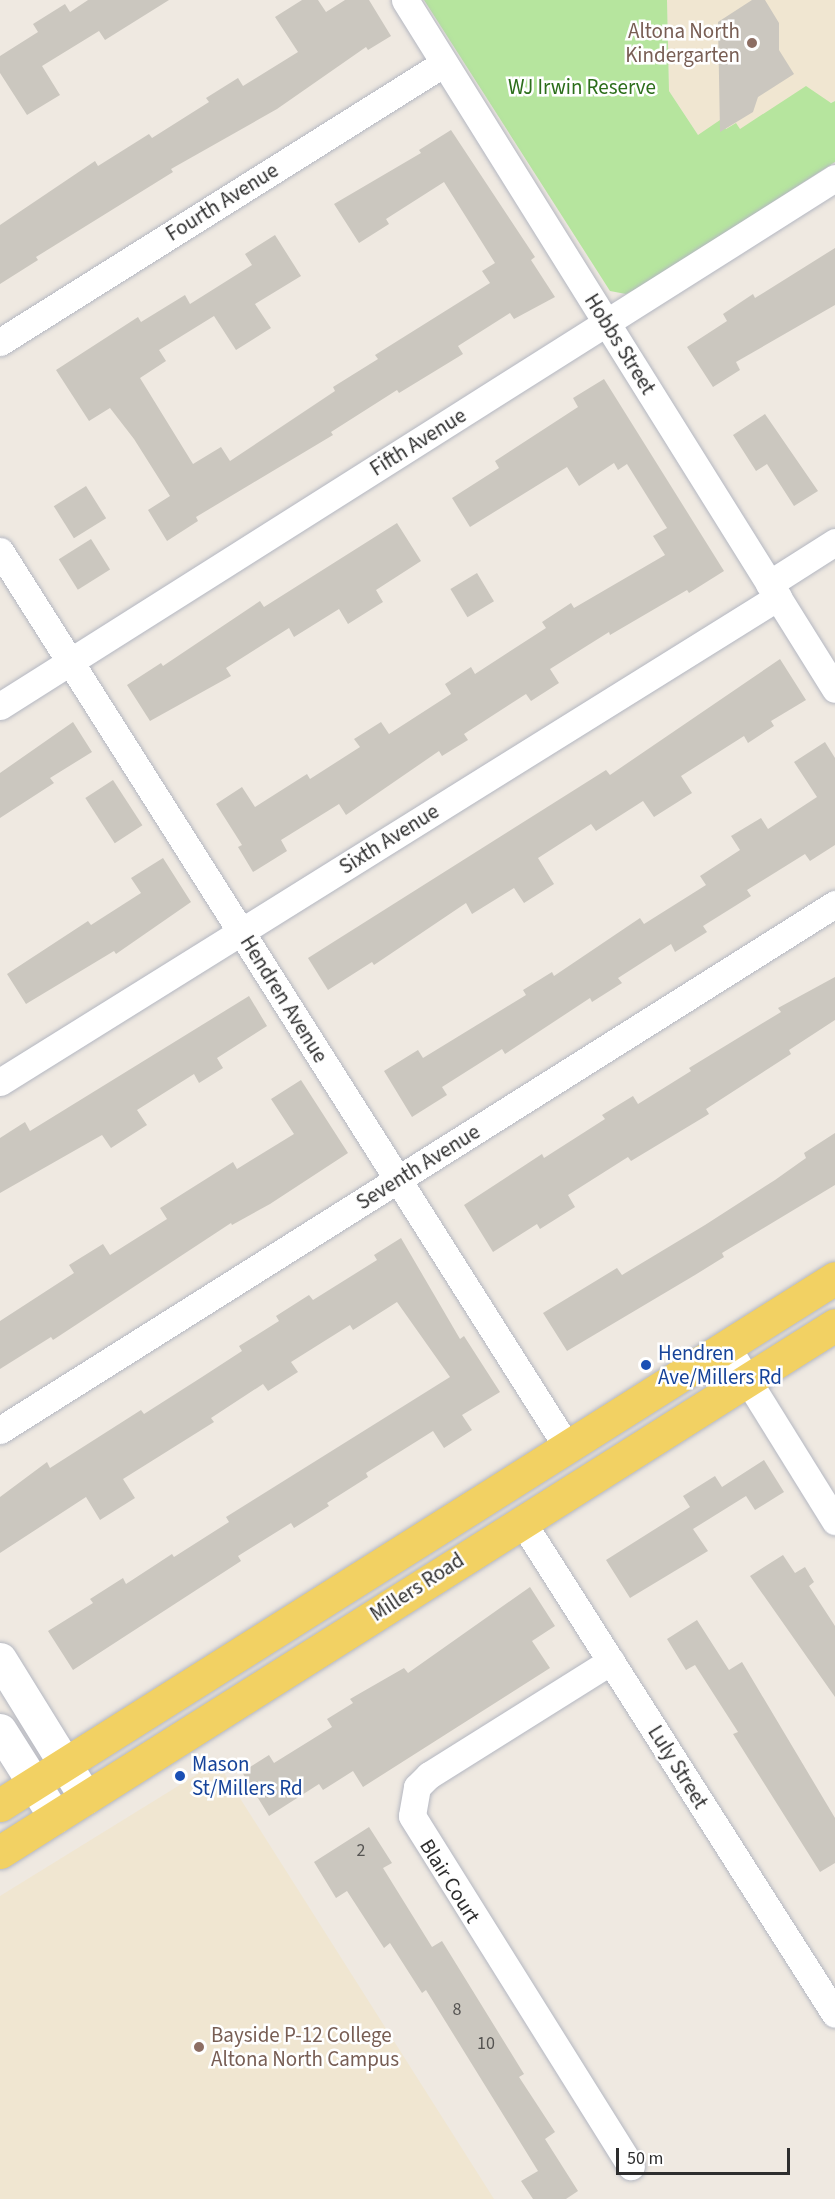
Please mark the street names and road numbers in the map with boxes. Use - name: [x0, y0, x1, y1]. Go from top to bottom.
- street label: Fourth Avenue: [161, 157, 283, 247]
- street label: Hobbs Street: [579, 289, 661, 399]
- street label: Fifth Avenue: [365, 403, 471, 481]
- street label: Sixth Avenue: [335, 798, 443, 880]
- street label: Hendren Avenue: [235, 931, 333, 1067]
- street label: Seventh Avenue: [352, 1119, 484, 1215]
- street label: Millers Road: [365, 1547, 469, 1627]
- street label: Luly Street: [643, 1721, 713, 1813]
- street label: Blair Court: [414, 1834, 486, 1928]

